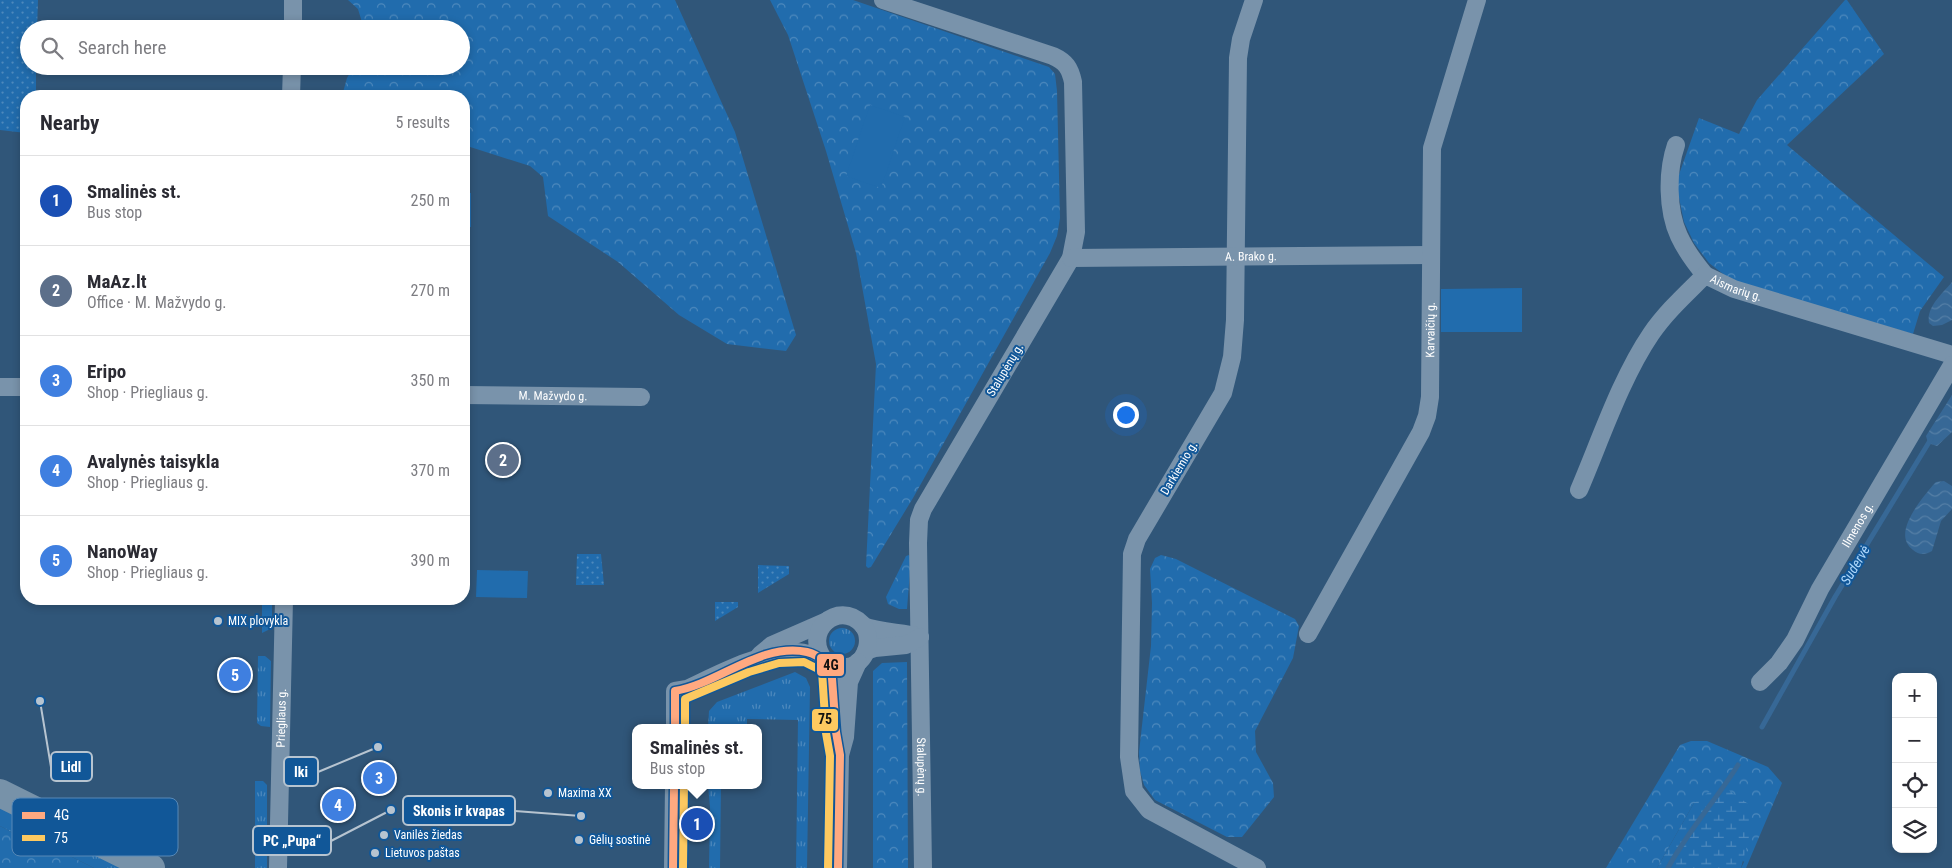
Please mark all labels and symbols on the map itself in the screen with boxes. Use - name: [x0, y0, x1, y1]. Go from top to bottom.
- street label: A. Brako g.: [1225, 249, 1277, 264]
- street label: Aismarių g.: [1708, 272, 1763, 304]
- street label: Karvaičių g.: [1423, 302, 1438, 358]
- street label: Stalupėnų g.: [984, 341, 1026, 399]
- street label: M. Mažvydo g.: [518, 389, 588, 403]
- your location: [1113, 402, 1139, 428]
- street label: Darkiemio g.: [1158, 439, 1200, 497]
- pin: 2: [487, 441, 519, 479]
- street label: Ilmenos g.: [1839, 500, 1876, 550]
- water label: Sudervė: [1837, 542, 1873, 588]
- place label: MIX plovykla: [228, 614, 288, 628]
- marker: MIX plovykla: [212, 615, 224, 627]
- line badge: 4G: [816, 653, 845, 677]
- pin: 5: [219, 656, 251, 694]
- text: 4G: [823, 657, 839, 673]
- street label: Priegliaus g.: [274, 688, 289, 748]
- line badge: 75: [811, 708, 839, 732]
- text: 75: [818, 711, 832, 727]
- street label: Stalupėnų g.: [914, 737, 929, 797]
- callout: Lidl: [51, 752, 92, 781]
- callout: Iki: [284, 757, 318, 786]
- text: Lidl: [61, 759, 81, 775]
- pin: 3: [363, 759, 395, 797]
- text: Iki: [294, 764, 308, 780]
- pin: 4: [322, 786, 354, 824]
- place label: Maxima XX: [558, 786, 612, 800]
- marker: Maxima XX: [542, 787, 554, 799]
- callout: Skonis ir kvapas: [403, 796, 515, 825]
- legend: [12, 798, 178, 856]
- text: Skonis ir kvapas: [413, 803, 505, 819]
- pin: 1: [681, 805, 713, 843]
- text: 4G: [54, 807, 69, 823]
- callout: PC „Pupa“: [253, 826, 331, 855]
- place label: Vanilės žiedas: [394, 828, 462, 842]
- marker: Vanilės žiedas: [378, 829, 390, 841]
- text: 75: [54, 830, 68, 846]
- text: PC „Pupa“: [263, 833, 321, 849]
- place label: Gėlių sostinė: [589, 833, 651, 847]
- marker: Gėlių sostinė: [573, 834, 585, 846]
- place label: Lietuvos paštas: [385, 846, 460, 860]
- marker: Lietuvos paštas: [369, 847, 381, 859]

